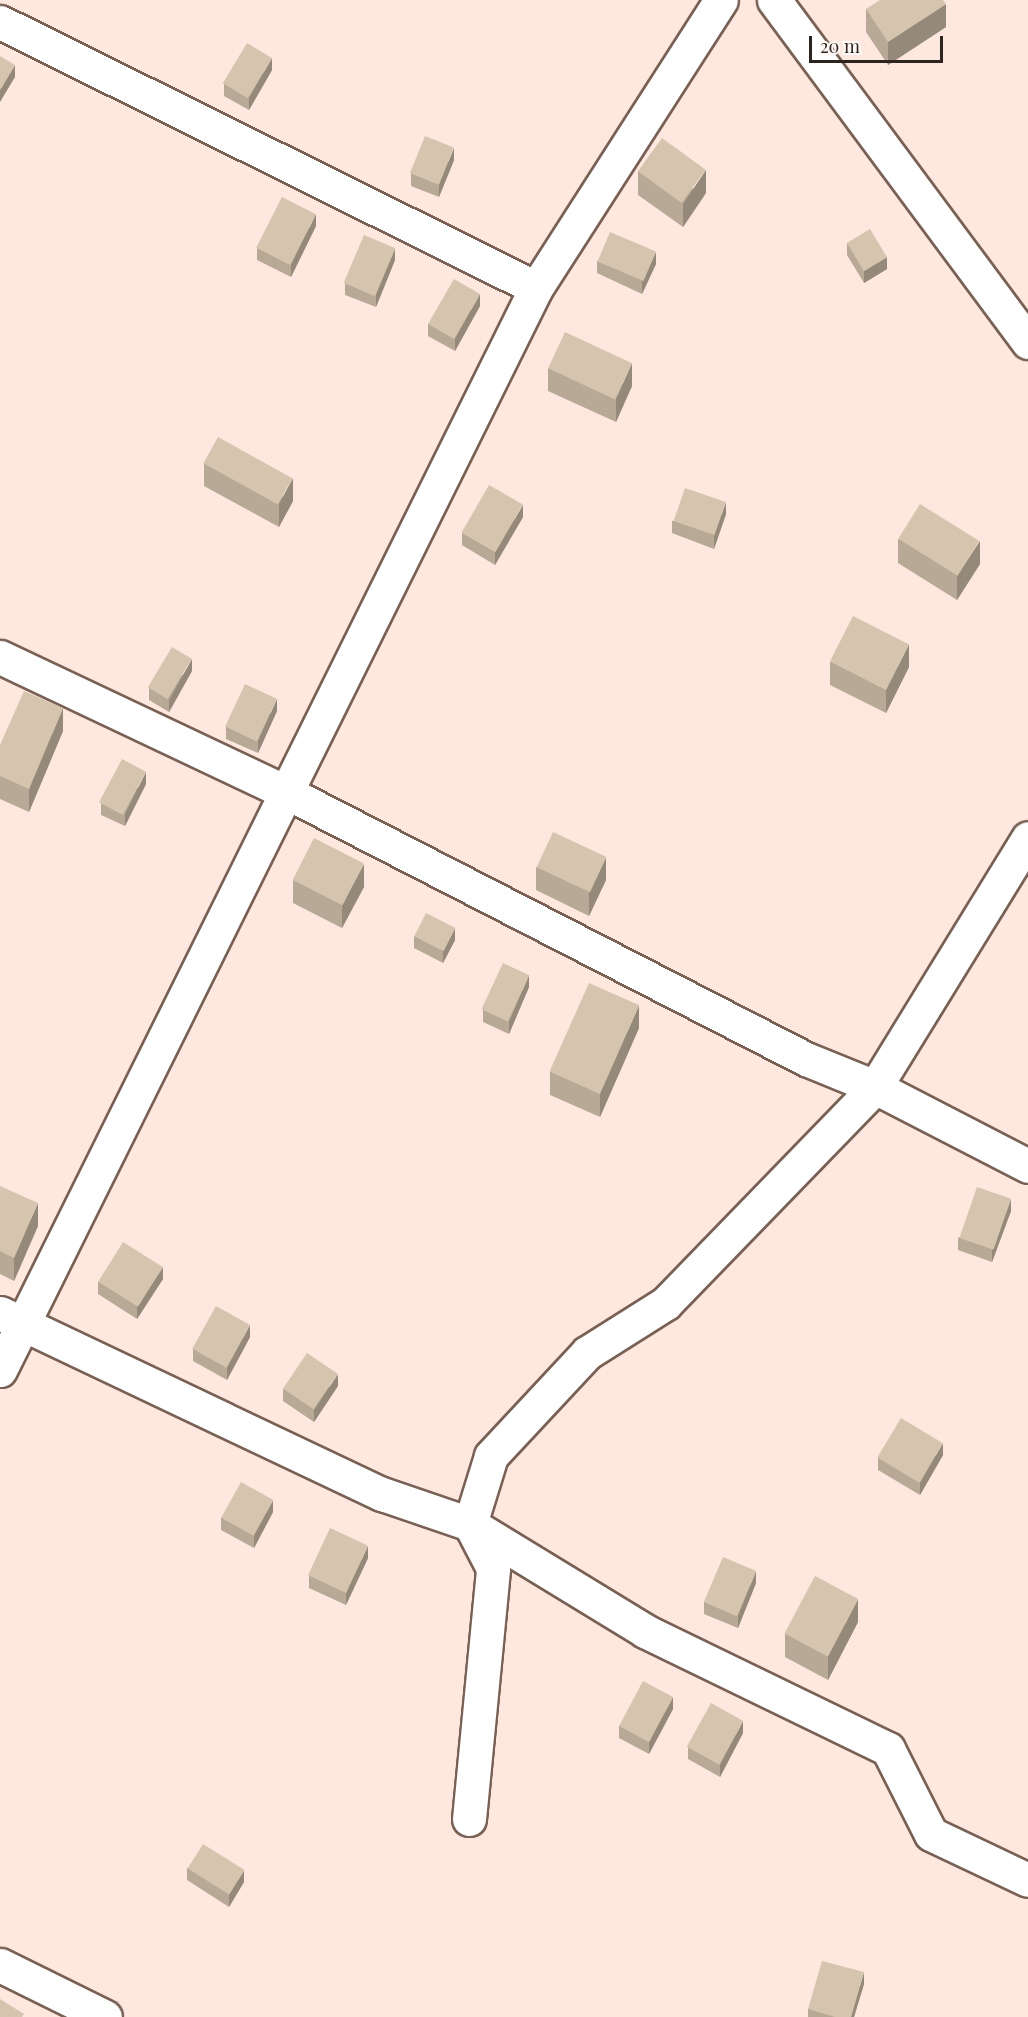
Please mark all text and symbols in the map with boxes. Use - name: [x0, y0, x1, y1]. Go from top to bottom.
- scale bar: [812, 24, 946, 62]
- text: 20 m: [820, 34, 860, 58]

